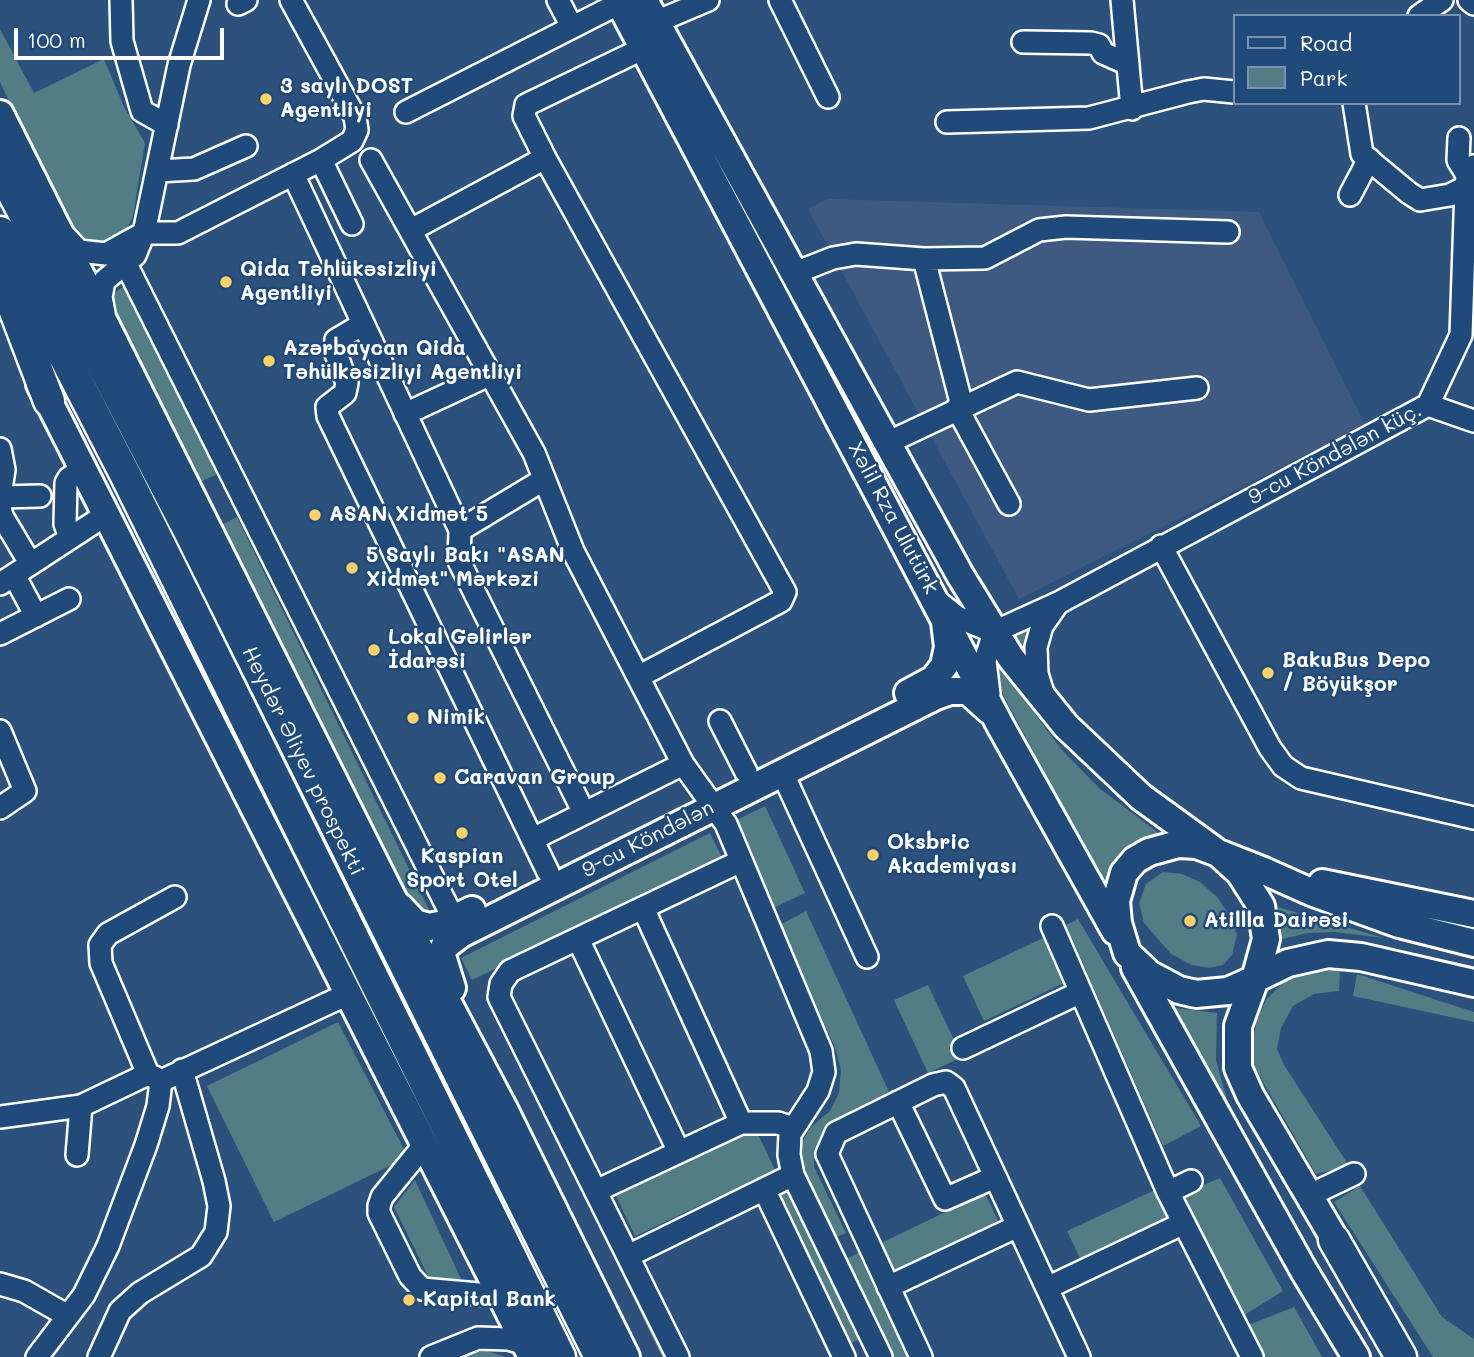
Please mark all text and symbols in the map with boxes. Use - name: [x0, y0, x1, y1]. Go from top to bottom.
- scale bar: [18, 14, 228, 58]
- legend: [1232, 14, 1460, 105]
- text: 100 m: [27, 26, 86, 53]
- text: Road: [1300, 29, 1352, 56]
- text: Park: [1300, 64, 1348, 91]
- place label: 3 saylı DOST Agentliyi: [280, 74, 413, 124]
- marker: 3 saylı DOST Agentliyi: [258, 91, 274, 107]
- place label: Qida Təhlükəsizliyi Agentliyi: [240, 257, 437, 307]
- marker: Qida Təhlükəsizliyi Agentliyi: [218, 274, 234, 290]
- place label: Azərbaycan Qida Təhülkəsizliyi Agentliyi: [283, 336, 522, 386]
- marker: Azərbaycan Qida Təhülkəsizliyi Agentliyi: [261, 353, 277, 369]
- street label: 9-cu Köndələn küç.: [1244, 398, 1426, 510]
- street label: Xəlil Rza Ulutürk: [842, 438, 944, 598]
- place label: ASAN Xidmət 5: [329, 502, 488, 528]
- marker: ASAN Xidmət 5: [307, 507, 323, 523]
- place label: 5 Saylı Bakı "ASAN Xidmət" Mərkəzi: [366, 543, 565, 593]
- marker: 5 Saylı Bakı "ASAN Xidmət" Mərkəzi: [344, 560, 360, 576]
- place label: Lokal Gəlirlər İdarəsi: [388, 625, 532, 675]
- street label: Heydər Əliyev prospekti: [237, 642, 369, 880]
- marker: Lokal Gəlirlər İdarəsi: [366, 642, 382, 658]
- place label: BakuBus Depo / Böyükşor: [1282, 648, 1430, 698]
- marker: BakuBus Depo / Böyükşor: [1260, 665, 1276, 681]
- place label: Nimik: [427, 705, 485, 731]
- marker: Nimik: [405, 710, 421, 726]
- place label: Caravan Group: [454, 765, 615, 791]
- marker: Caravan Group: [432, 770, 448, 786]
- street label: 9-cu Köndələn: [578, 795, 718, 883]
- marker: Kaspian Sport Otel: [454, 825, 470, 841]
- place label: Oksbric Akademiyası: [887, 830, 1018, 880]
- place label: Kaspian Sport Otel: [406, 844, 518, 894]
- marker: Oksbric Akademiyası: [865, 847, 881, 863]
- place label: Atillla Dairəsi: [1204, 908, 1349, 934]
- marker: Atillla Dairəsi: [1182, 913, 1198, 929]
- place label: Kapital Bank: [423, 1287, 556, 1313]
- marker: Kapital Bank: [401, 1292, 417, 1308]

